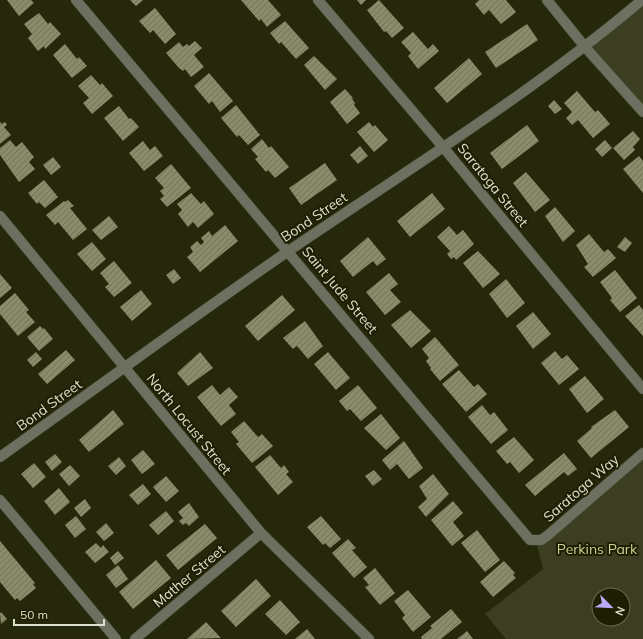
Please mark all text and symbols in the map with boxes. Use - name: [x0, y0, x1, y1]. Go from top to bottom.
- street label: Saratoga Street: [454, 139, 532, 231]
- street label: Bond Street: [277, 188, 351, 246]
- street label: Saint Jude Street: [298, 243, 382, 337]
- street label: North Locust Street: [143, 370, 236, 478]
- street label: Bond Street: [13, 375, 85, 435]
- street label: Saratoga Way: [539, 450, 623, 526]
- park label: Perkins Park: [557, 540, 638, 558]
- street label: Mather Street: [149, 541, 229, 611]
- north arrow: [591, 587, 631, 627]
- scale bar: [14, 601, 104, 627]
- text: N: [612, 604, 628, 618]
- text: 50 m: [20, 607, 48, 622]

